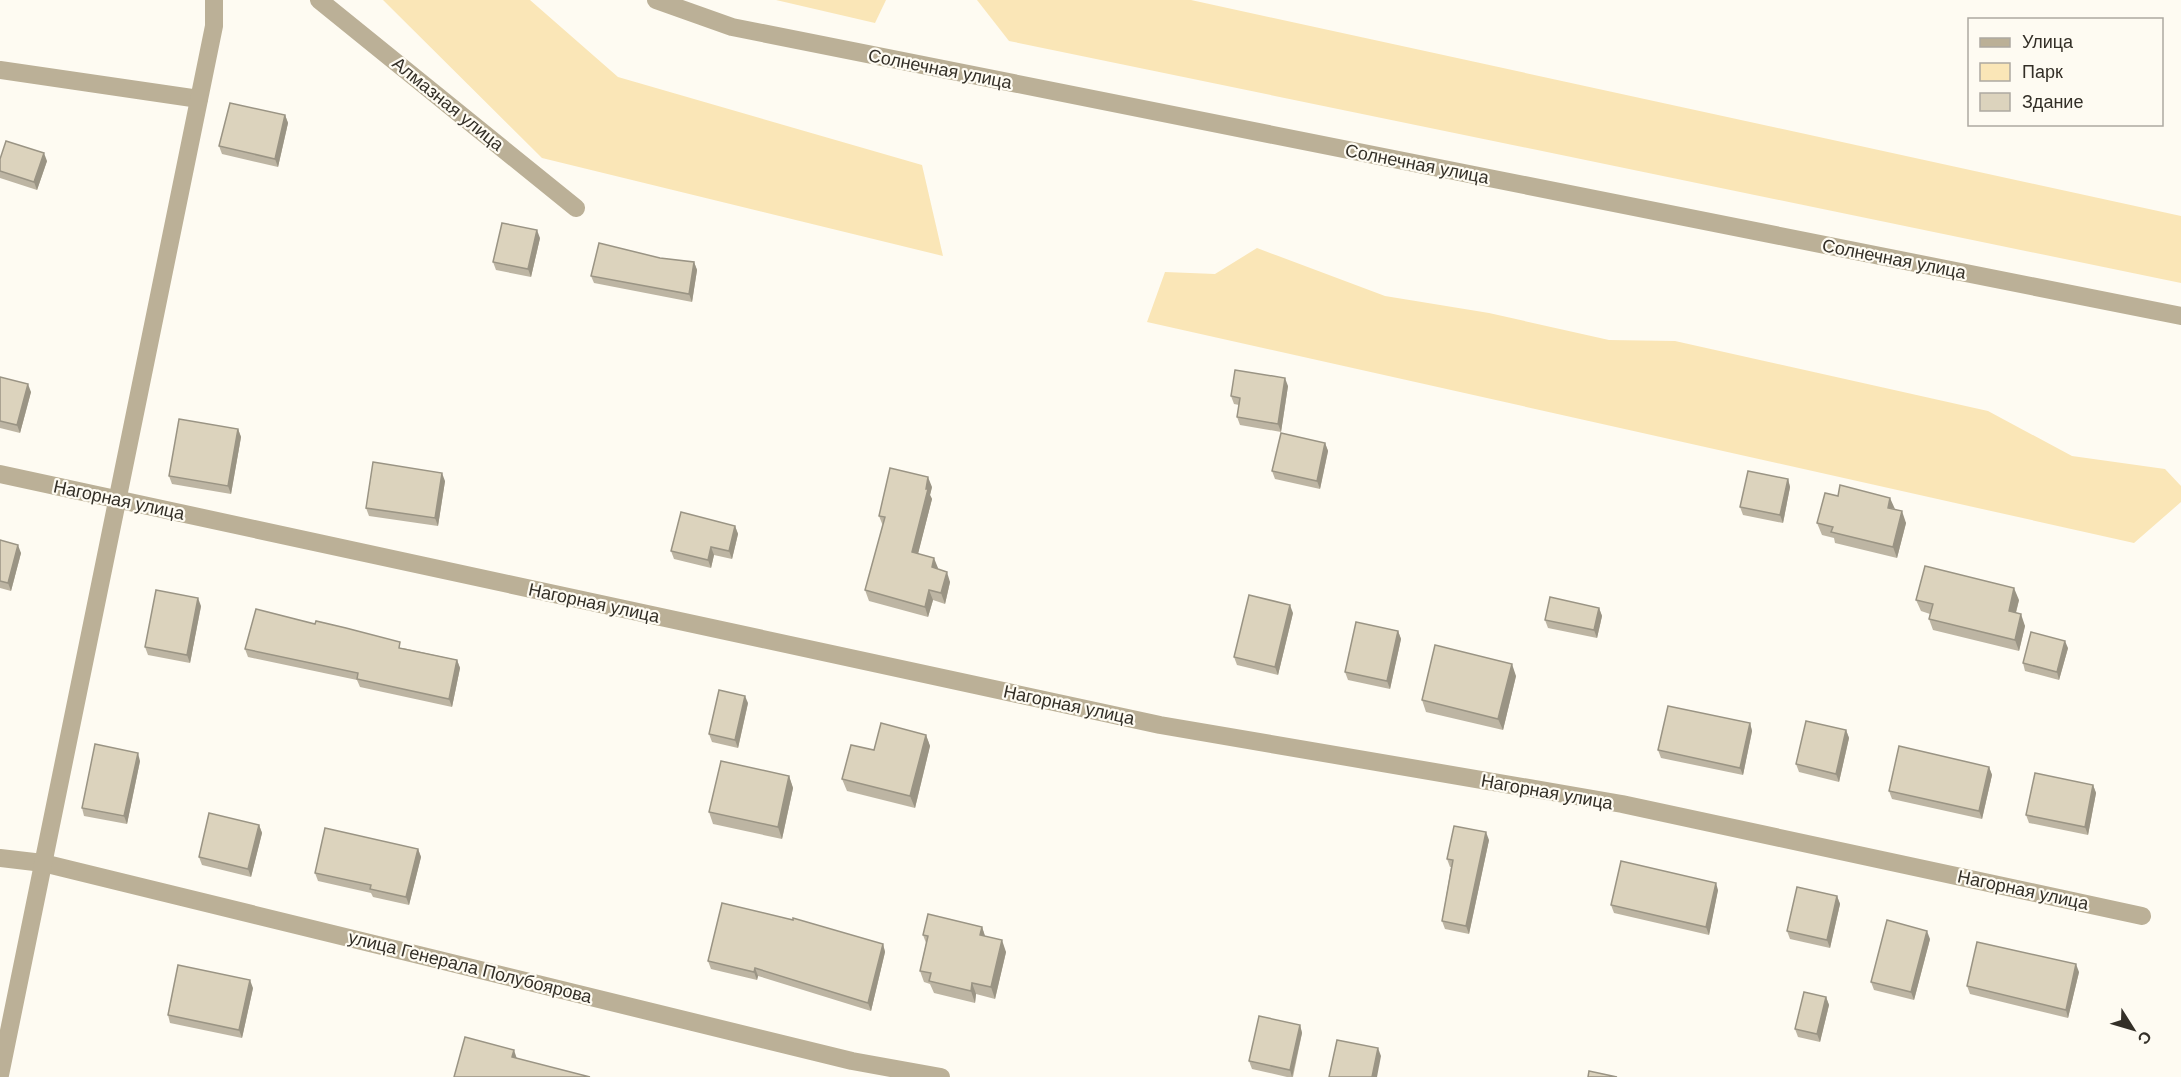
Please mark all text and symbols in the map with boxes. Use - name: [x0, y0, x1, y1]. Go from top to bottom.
- legend: [1968, 18, 2163, 126]
- text: Улица: [2022, 32, 2074, 52]
- street label: Солнечная улица: [866, 45, 1015, 93]
- street label: Алмазная улица: [388, 53, 508, 156]
- text: Парк: [2022, 62, 2063, 82]
- text: Здание: [2022, 92, 2083, 112]
- street label: Солнечная улица: [1343, 140, 1492, 188]
- street label: Солнечная улица: [1820, 235, 1969, 283]
- street label: Нагорная улица: [52, 476, 187, 524]
- street label: Нагорная улица: [527, 579, 662, 627]
- street label: Нагорная улица: [1002, 681, 1137, 729]
- street label: Нагорная улица: [1480, 771, 1615, 814]
- street label: Нагорная улица: [1956, 866, 2091, 914]
- street label: улица Генерала Полубоярова: [346, 927, 595, 1007]
- north arrow: [2103, 999, 2163, 1059]
- text: С: [2134, 1028, 2155, 1048]

